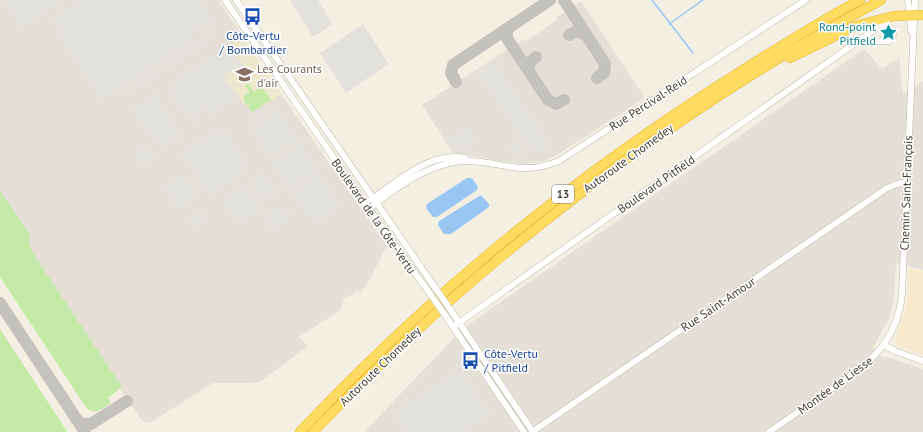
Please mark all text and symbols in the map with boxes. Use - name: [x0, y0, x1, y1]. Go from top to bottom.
- bus stop icon: Côte-Vertu / Bombardier: [243, 6, 263, 26]
- place label: Rond-point Pitfield: [819, 19, 876, 48]
- place icon: Rond-point Pitfield: [879, 23, 899, 43]
- place label: Côte-Vertu / Bombardier: [219, 28, 287, 57]
- place label: Les Courants d'air: [257, 61, 322, 90]
- school or university icon: Les Courants d'air: [234, 65, 254, 85]
- street label: Rue Percival-Reid: [606, 72, 690, 134]
- street label: Autoroute Chomedey: [580, 120, 676, 196]
- street label: Chemin Saint-François: [896, 135, 916, 251]
- street label: Boulevard Pitfield: [614, 152, 698, 216]
- street label: Boulevard de la Côte-Vertu: [329, 156, 419, 276]
- road number: 13: [552, 185, 574, 203]
- street label: Rue Saint-Amour: [678, 274, 758, 334]
- street label: Autoroute Chomedey: [336, 323, 424, 409]
- place label: Côte-Vertu / Pitfield: [483, 346, 538, 375]
- bus stop icon: Côte-Vertu / Pitfield: [461, 350, 481, 370]
- street label: Montée de Liesse: [795, 353, 875, 417]

